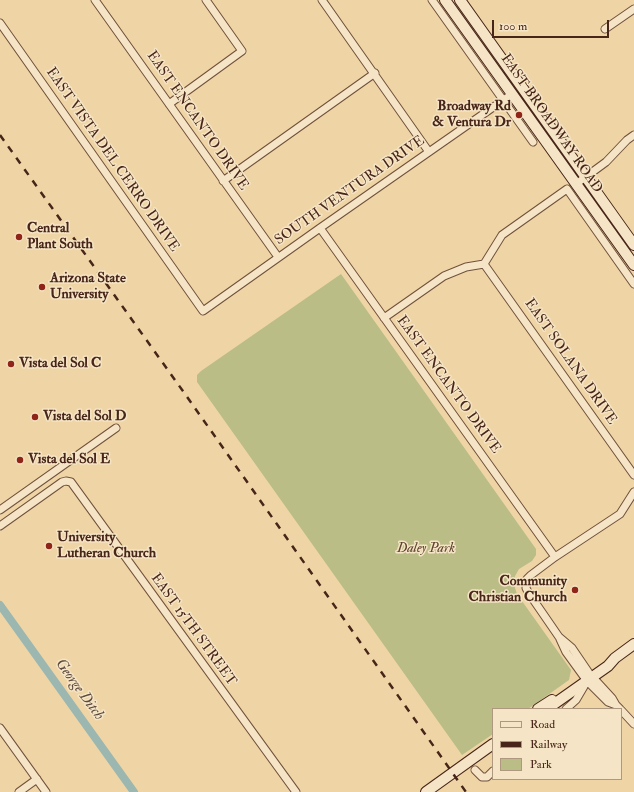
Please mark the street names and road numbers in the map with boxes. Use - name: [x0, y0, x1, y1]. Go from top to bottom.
- street label: EAST ENCANTO DRIVE: [143, 48, 251, 194]
- street label: EAST BROADWAY ROAD: [497, 51, 605, 197]
- street label: EAST VISTA DEL CERRO DRIVE: [42, 65, 182, 255]
- street label: SOUTH VENTURA DRIVE: [272, 133, 428, 249]
- street label: EAST SOLANA DRIVE: [520, 296, 620, 428]
- street label: EAST ENCANTO DRIVE: [392, 313, 504, 457]
- street label: EAST 15TH STREET: [147, 571, 239, 689]

